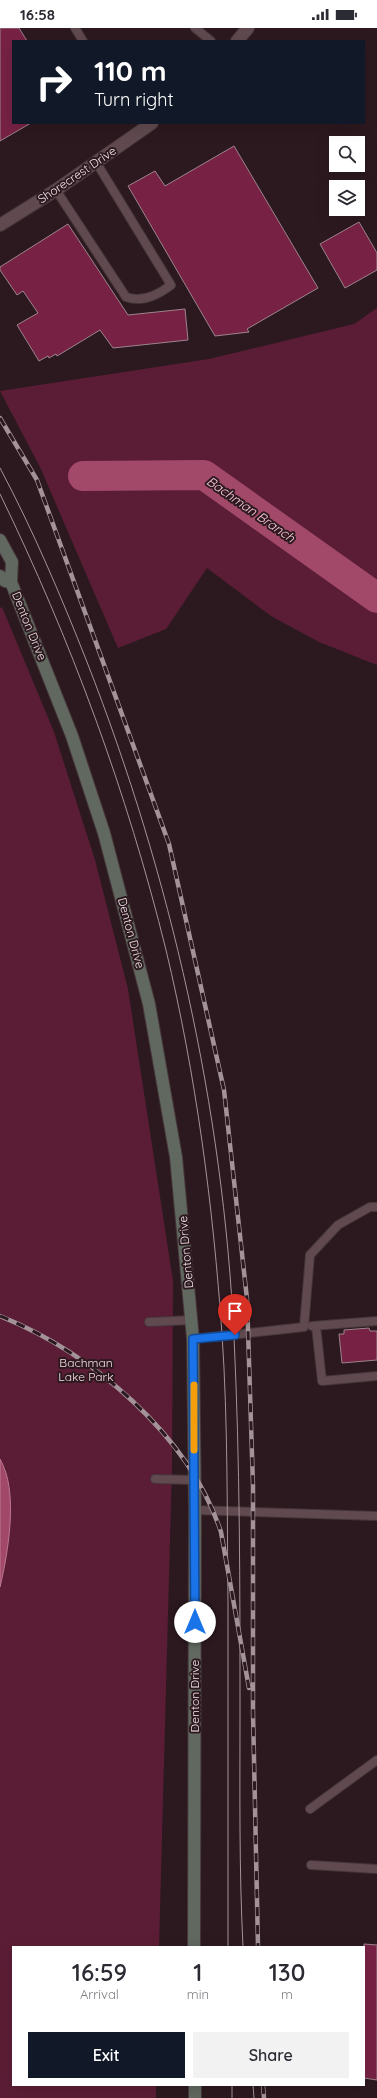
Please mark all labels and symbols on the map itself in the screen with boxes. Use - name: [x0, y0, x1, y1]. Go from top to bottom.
- street label: Shorecrest Drive: [35, 143, 119, 206]
- water label: Bachman Branch: [204, 473, 299, 546]
- street label: Denton Drive: [9, 589, 50, 663]
- street label: Denton Drive: [115, 896, 148, 970]
- street label: Denton Drive: [175, 1215, 196, 1289]
- pin: [218, 1294, 252, 1335]
- park label: Bachman Lake Park: [58, 1355, 114, 1384]
- position arrow: [174, 1601, 216, 1643]
- street label: Denton Drive: [187, 1659, 202, 1732]

